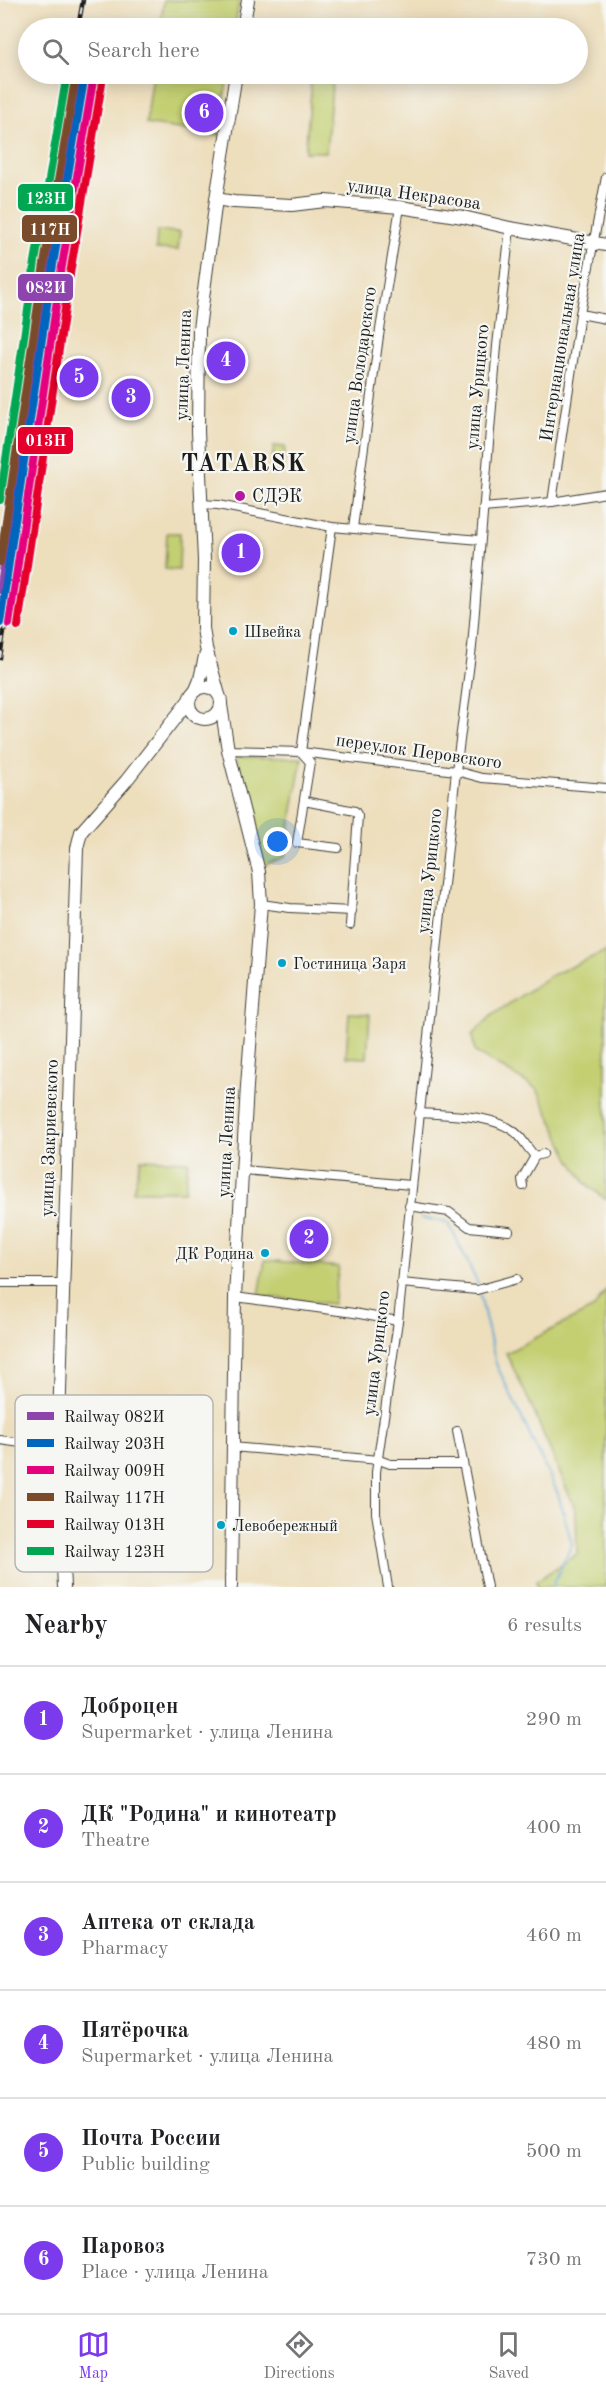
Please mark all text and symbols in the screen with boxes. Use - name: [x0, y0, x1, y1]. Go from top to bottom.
- search box: [18, 18, 588, 84]
- icon: search: [39, 35, 72, 68]
- text: Search here: [87, 40, 200, 62]
- pin: 6: [184, 90, 224, 136]
- street label: улица Некрасова: [346, 177, 482, 213]
- line badge: 123Н: [17, 183, 74, 212]
- text: 123Н: [25, 192, 67, 208]
- line badge: 117Н: [21, 214, 78, 243]
- text: 117Н: [29, 223, 71, 239]
- street label: Интернациональная улица: [538, 231, 588, 443]
- line badge: 082И: [17, 273, 74, 302]
- text: 082И: [25, 281, 67, 297]
- street label: улица Володарского: [340, 285, 380, 445]
- street label: улица Ленина: [173, 309, 195, 421]
- street label: улица Урицкого: [464, 323, 492, 451]
- pin: 4: [206, 338, 246, 384]
- pin: 5: [60, 356, 98, 400]
- pin: 3: [112, 376, 150, 420]
- line badge: 013Н: [17, 426, 74, 455]
- text: 013Н: [25, 434, 67, 450]
- district label: TATARSK: [181, 453, 307, 477]
- place label: СДЭК: [252, 488, 302, 506]
- marker: СДЭК: [233, 489, 247, 503]
- pin: 1: [222, 530, 260, 576]
- marker: Швейка: [227, 625, 239, 637]
- place label: Швейка: [244, 625, 301, 641]
- street label: переулок Перовского: [335, 731, 503, 773]
- street label: улица Урицкого: [414, 807, 446, 935]
- your location: [263, 827, 292, 856]
- marker: Гостиница Заря: [276, 957, 288, 969]
- place label: Гостиница Заря: [293, 957, 406, 973]
- street label: улица Закриевского: [38, 1059, 62, 1217]
- street label: улица Ленина: [215, 1086, 239, 1198]
- pin: 2: [290, 1216, 328, 1262]
- place label: ДК Родина: [175, 1247, 254, 1263]
- marker: ДК Родина: [259, 1247, 271, 1259]
- street label: улица Урицкого: [360, 1289, 394, 1417]
- legend: [15, 1395, 213, 1572]
- text: Railway 082И: [64, 1410, 165, 1426]
- text: Railway 203Н: [64, 1437, 165, 1453]
- text: Railway 009Н: [64, 1464, 165, 1480]
- text: Railway 117Н: [64, 1491, 165, 1507]
- text: Railway 013Н: [64, 1518, 165, 1534]
- marker: Левобережный: [215, 1519, 227, 1531]
- place label: Левобережный: [232, 1519, 338, 1535]
- text: Railway 123Н: [64, 1545, 165, 1561]
- text: Nearby: [24, 1613, 108, 1639]
- text: 6 results: [507, 1616, 582, 1636]
- text: Доброцен: [81, 1696, 178, 1718]
- text: 1: [38, 1710, 49, 1730]
- text: 290 m: [526, 1710, 582, 1730]
- text: Supermarket · улица Ленина: [81, 1723, 333, 1743]
- text: ДК "Родина" и кинотеатр: [81, 1804, 337, 1826]
- text: 2: [38, 1818, 49, 1838]
- text: 400 m: [526, 1818, 582, 1838]
- text: Theatre: [81, 1831, 150, 1851]
- text: Аптека от склада: [81, 1912, 255, 1934]
- text: 3: [38, 1926, 49, 1946]
- text: 460 m: [526, 1926, 582, 1946]
- text: Pharmacy: [81, 1939, 169, 1959]
- text: Пятёрочка: [81, 2020, 189, 2042]
- text: 4: [38, 2034, 49, 2054]
- text: 480 m: [526, 2034, 582, 2054]
- text: Supermarket · улица Ленина: [81, 2047, 333, 2067]
- text: Почта России: [81, 2128, 221, 2150]
- text: 5: [38, 2142, 49, 2162]
- text: 500 m: [526, 2142, 582, 2162]
- text: Public building: [81, 2155, 210, 2175]
- text: Паровоз: [81, 2236, 165, 2258]
- text: 6: [38, 2250, 49, 2270]
- text: 730 m: [526, 2250, 582, 2270]
- text: Place · улица Ленина: [81, 2263, 269, 2283]
- tab: Map: [77, 2328, 110, 2384]
- tab: Directions: [264, 2328, 335, 2384]
- tab: Saved: [488, 2328, 529, 2384]

